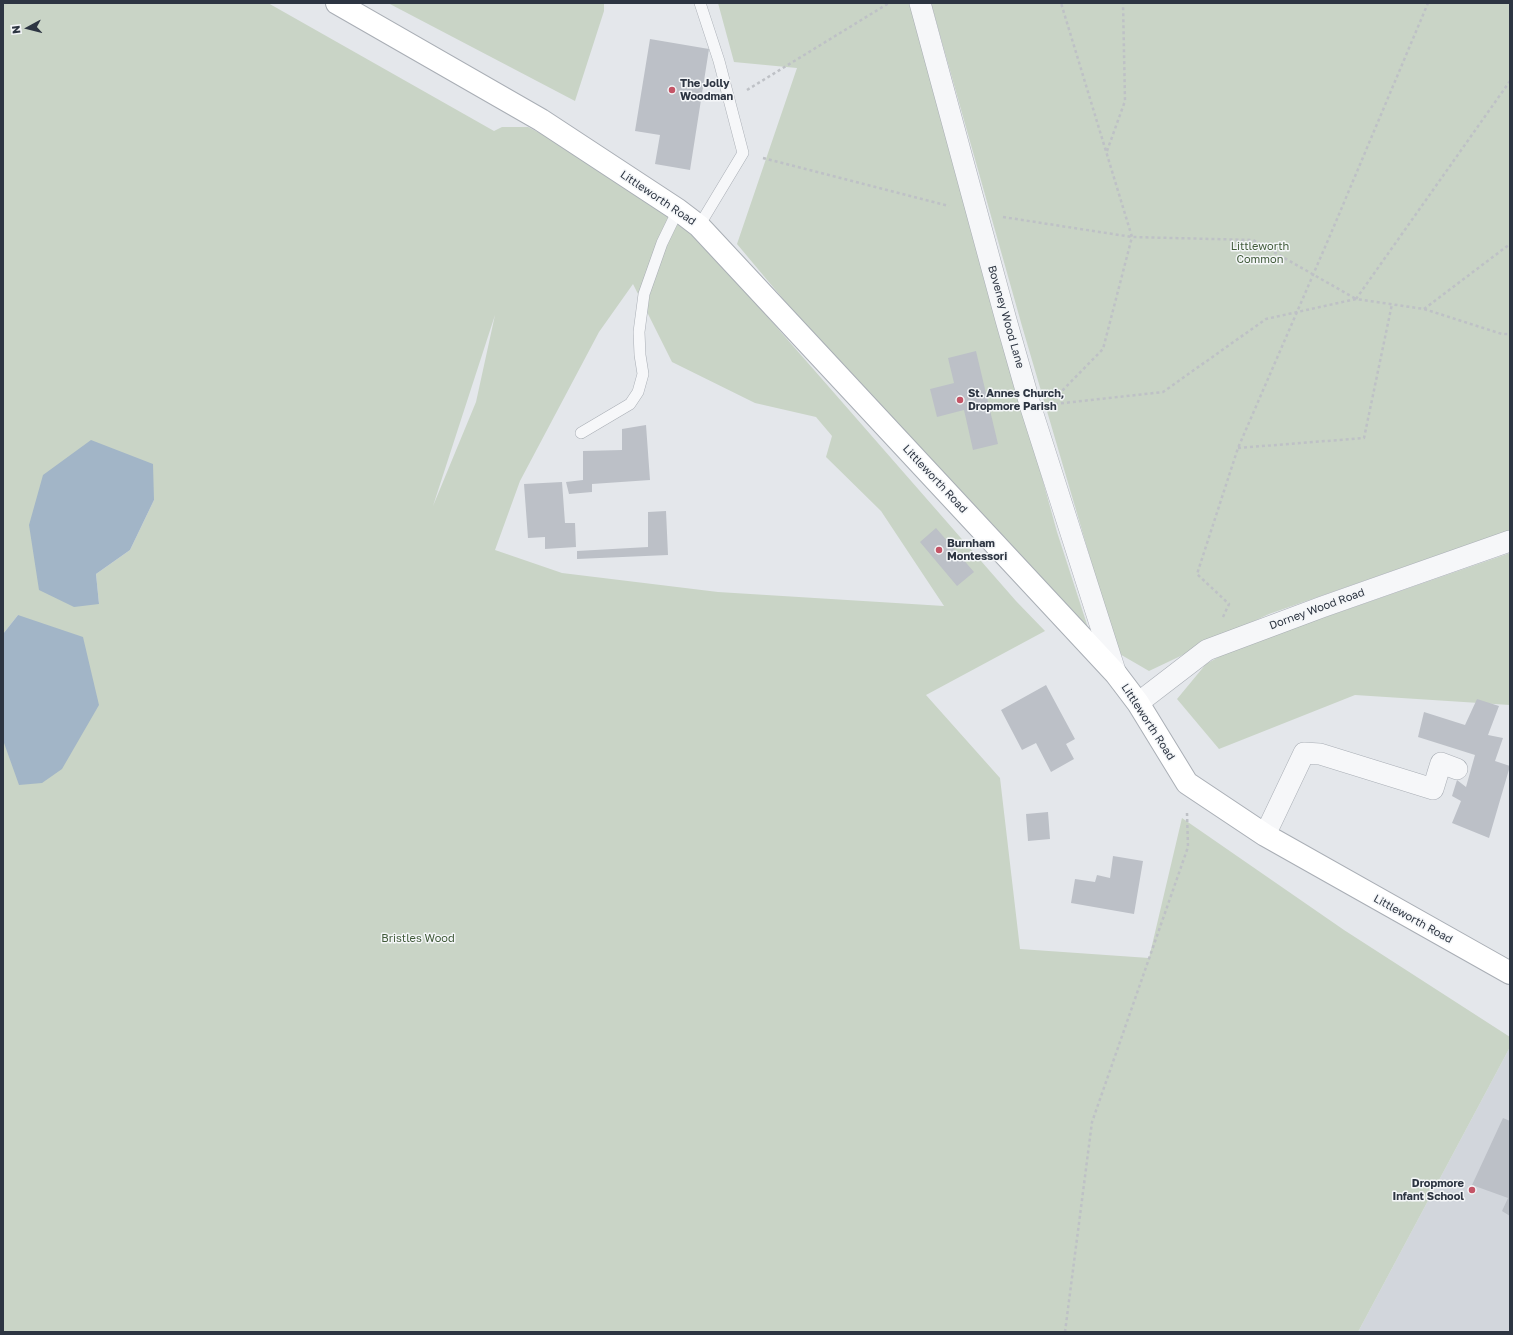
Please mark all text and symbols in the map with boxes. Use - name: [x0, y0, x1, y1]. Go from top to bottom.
- north arrow: [8, 8, 48, 48]
- text: N: [9, 25, 23, 34]
- place label: The Jolly Woodman: [680, 77, 733, 103]
- marker: The Jolly Woodman: [667, 85, 677, 95]
- street label: Littleworth Road: [618, 168, 698, 228]
- park label: Littleworth Common: [1231, 240, 1289, 266]
- street label: Boveney Wood Lane: [985, 264, 1027, 370]
- place label: St. Annes Church, Dropmore Parish: [968, 387, 1064, 413]
- marker: St. Annes Church, Dropmore Parish: [955, 395, 965, 405]
- street label: Littleworth Road: [900, 442, 970, 516]
- place label: Burnham Montessori: [947, 537, 1007, 563]
- marker: Burnham Montessori: [934, 545, 944, 555]
- street label: Dorney Wood Road: [1268, 586, 1366, 632]
- street label: Littleworth Road: [1118, 681, 1178, 763]
- street label: Littleworth Road: [1371, 892, 1455, 946]
- park label: Bristles Wood: [381, 932, 455, 946]
- place label: Dropmore Infant School: [1392, 1177, 1464, 1203]
- marker: Dropmore Infant School: [1467, 1185, 1477, 1195]

